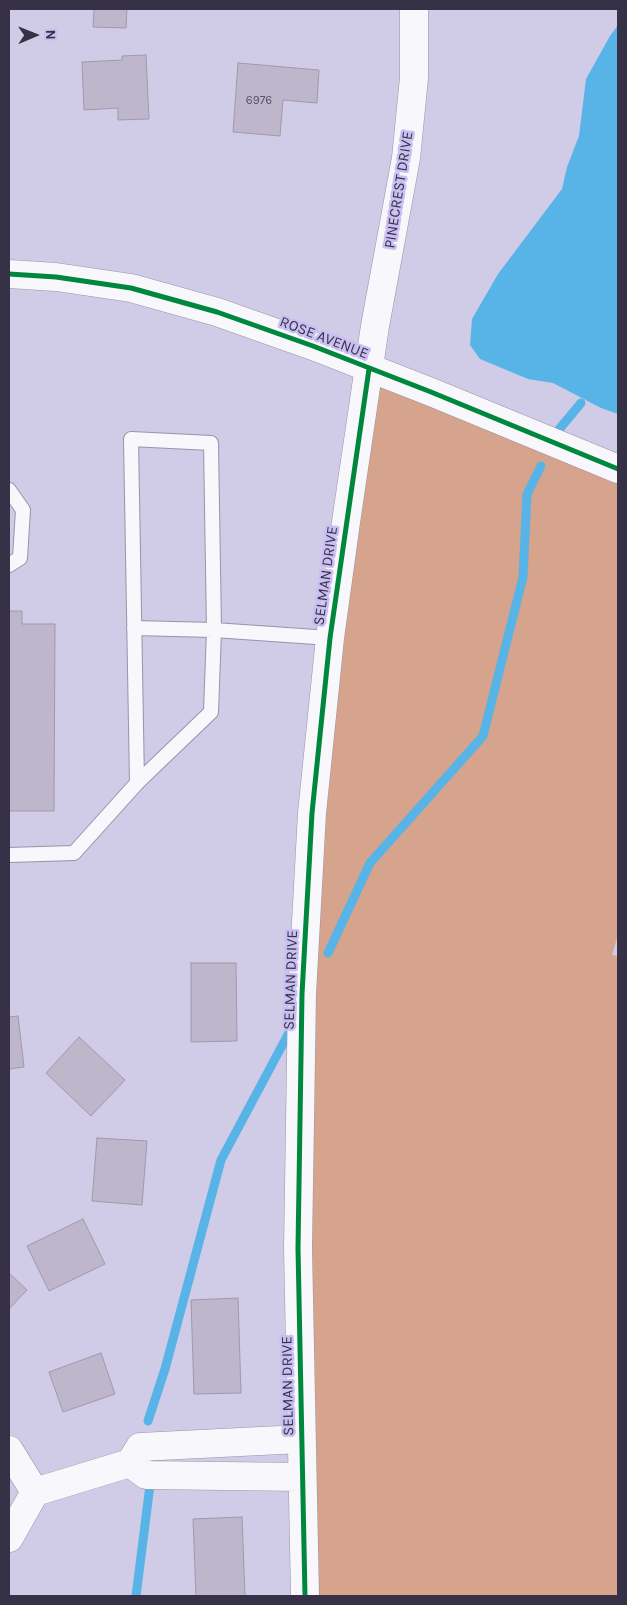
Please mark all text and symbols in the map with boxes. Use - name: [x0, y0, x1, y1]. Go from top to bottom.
- north arrow: [10, 10, 60, 60]
- text: N: [42, 30, 59, 40]
- house number: 6976: [246, 94, 272, 108]
- street label: PINECREST DRIVE: [381, 130, 417, 250]
- street label: ROSE AVENUE: [277, 313, 371, 363]
- street label: SELMAN DRIVE: [310, 525, 342, 627]
- street label: SELMAN DRIVE: [280, 930, 302, 1030]
- street label: SELMAN DRIVE: [278, 1336, 298, 1436]

